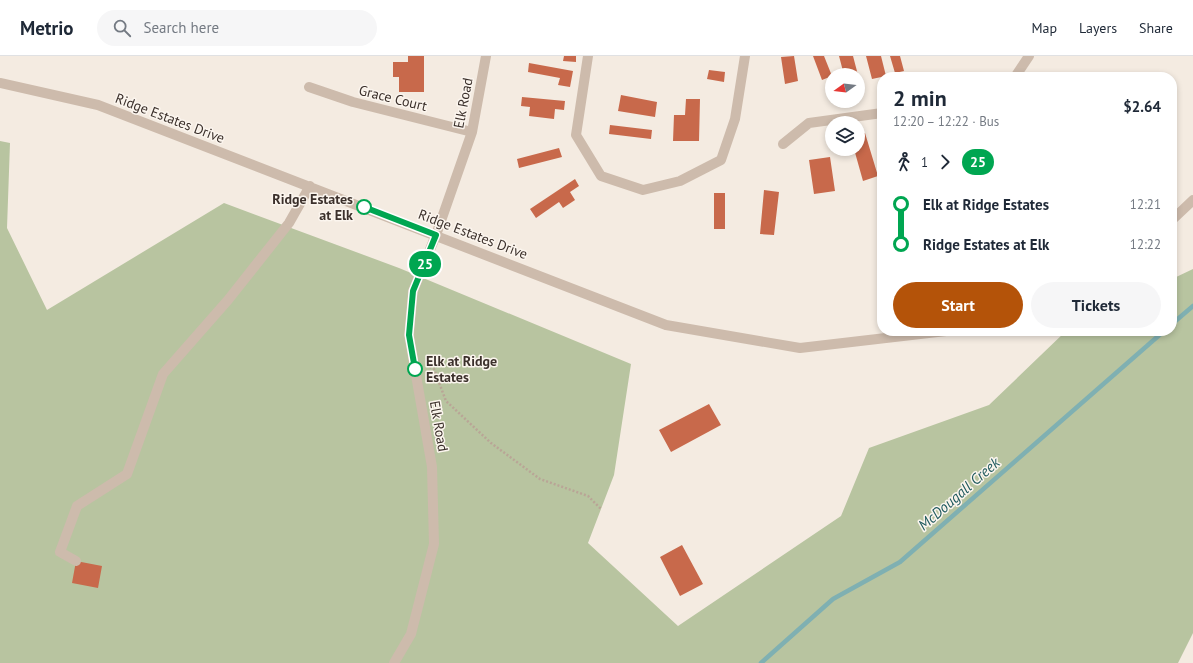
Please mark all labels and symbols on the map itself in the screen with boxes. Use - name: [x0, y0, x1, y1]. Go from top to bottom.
- north arrow: [825, 68, 865, 108]
- street label: Elk Road: [449, 76, 477, 130]
- street label: Grace Court: [357, 81, 429, 115]
- street label: Ridge Estates Drive: [113, 89, 227, 147]
- place label: Ridge Estates at Elk: [272, 190, 353, 224]
- marker: Ridge Estates at Elk: [356, 199, 372, 215]
- street label: Ridge Estates Drive: [416, 205, 530, 263]
- line badge: 25: [407, 251, 443, 277]
- place label: Elk at Ridge Estates: [426, 352, 497, 386]
- marker: Elk at Ridge Estates: [407, 361, 423, 377]
- street label: Elk Road: [426, 399, 452, 453]
- water label: McDougall Creek: [914, 452, 1004, 534]

